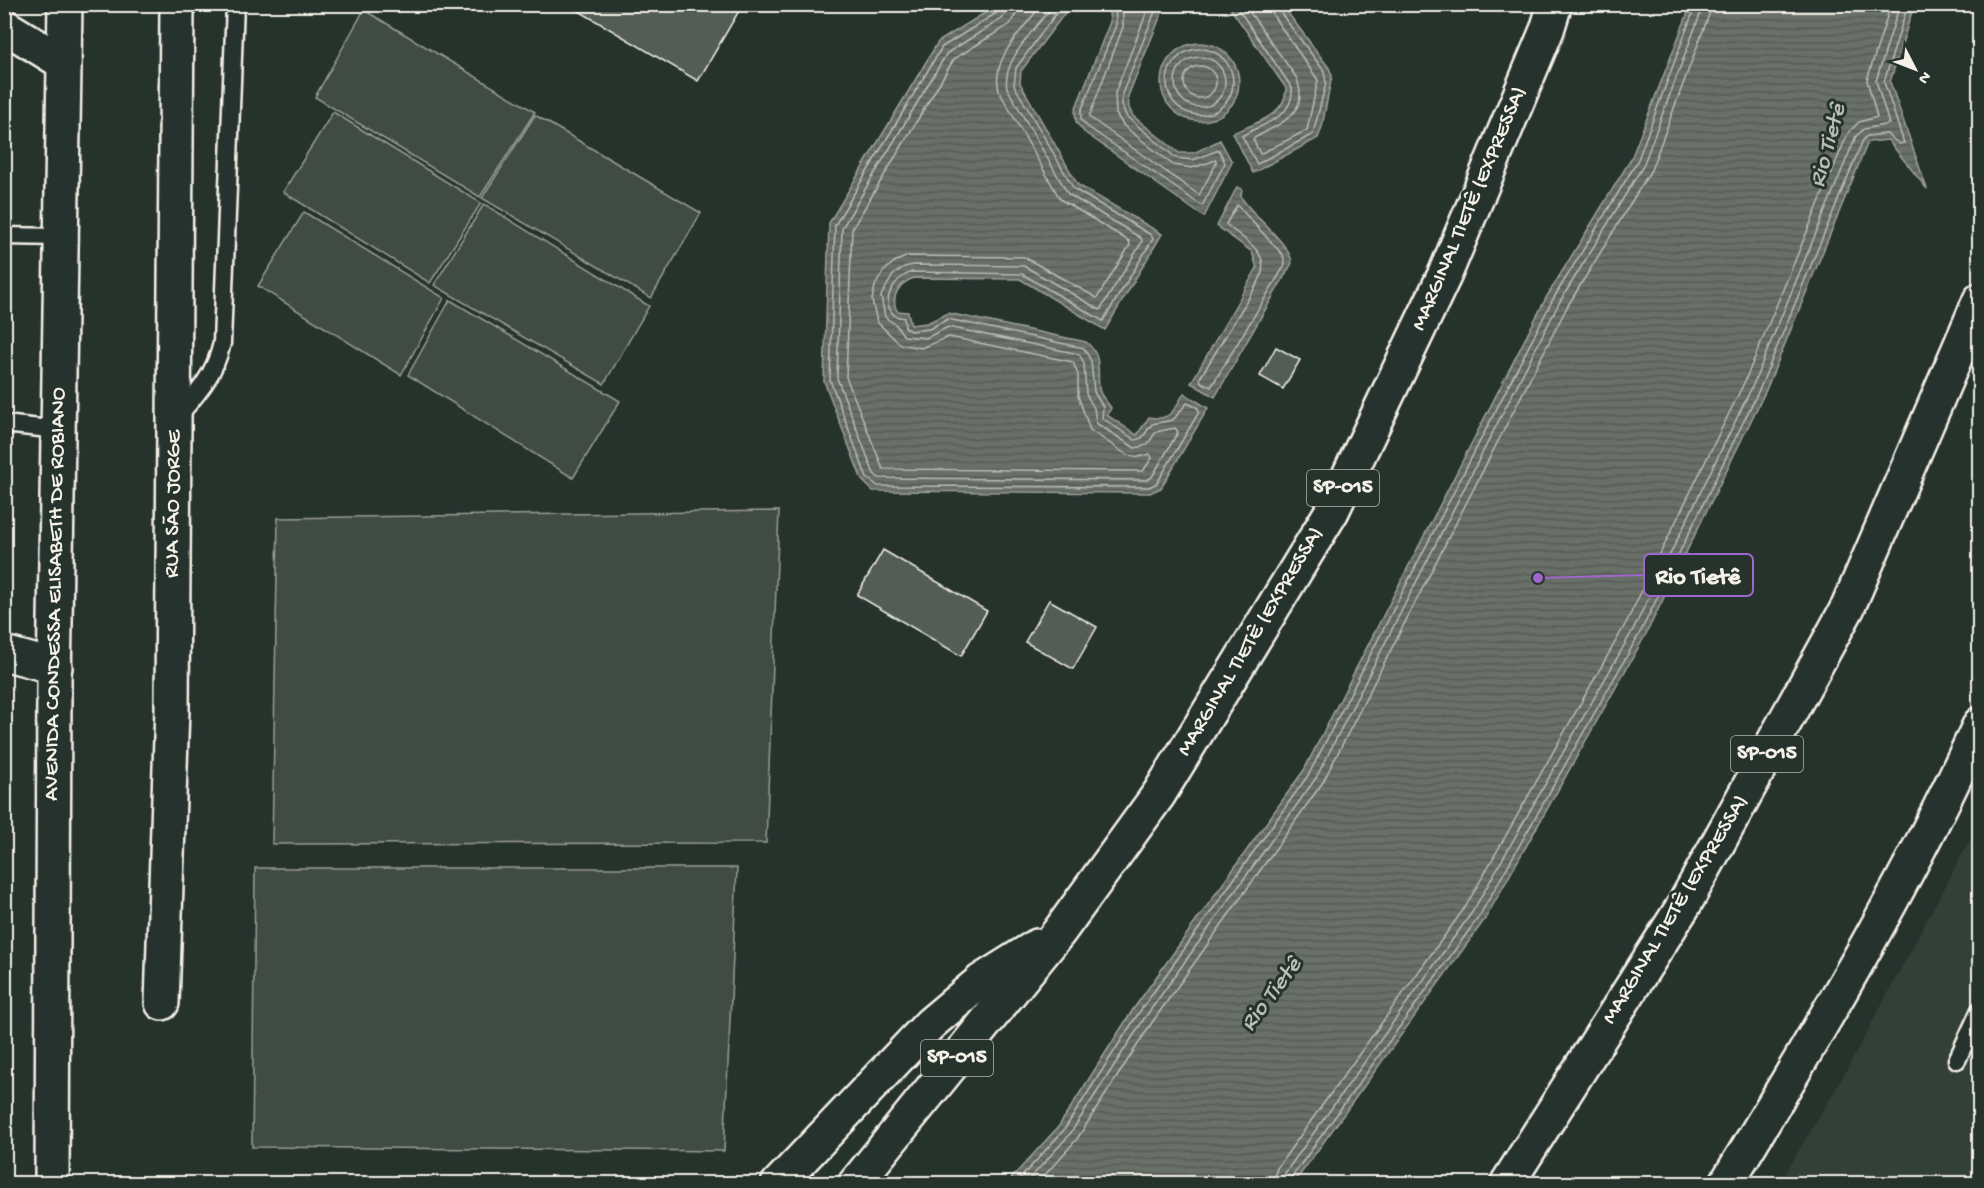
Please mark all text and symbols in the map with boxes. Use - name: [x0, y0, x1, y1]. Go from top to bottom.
- north arrow: [1885, 39, 1945, 99]
- text: N: [1913, 66, 1934, 87]
- street label: MARGINAL TIETÊ (EXPRESSA): [1407, 83, 1533, 335]
- water label: Rio Tietê: [1804, 99, 1855, 191]
- street label: AVENIDA CONDESSA ELISABETH DE ROBIANO: [39, 387, 73, 801]
- street label: RUA SÃO JORGE: [160, 428, 188, 578]
- road number: SP-015: [1307, 470, 1379, 506]
- street label: MARGINAL TIETÊ (EXPRESSA): [1172, 523, 1330, 761]
- callout: Rio Tietê: [1644, 554, 1753, 596]
- text: Rio Tietê: [1655, 564, 1742, 593]
- road number: SP-015: [1731, 736, 1803, 772]
- street label: MARGINAL TIETÊ (EXPRESSA): [1597, 791, 1755, 1029]
- water label: Rio Tietê: [1235, 950, 1311, 1038]
- road number: SP-015: [921, 1040, 993, 1076]

